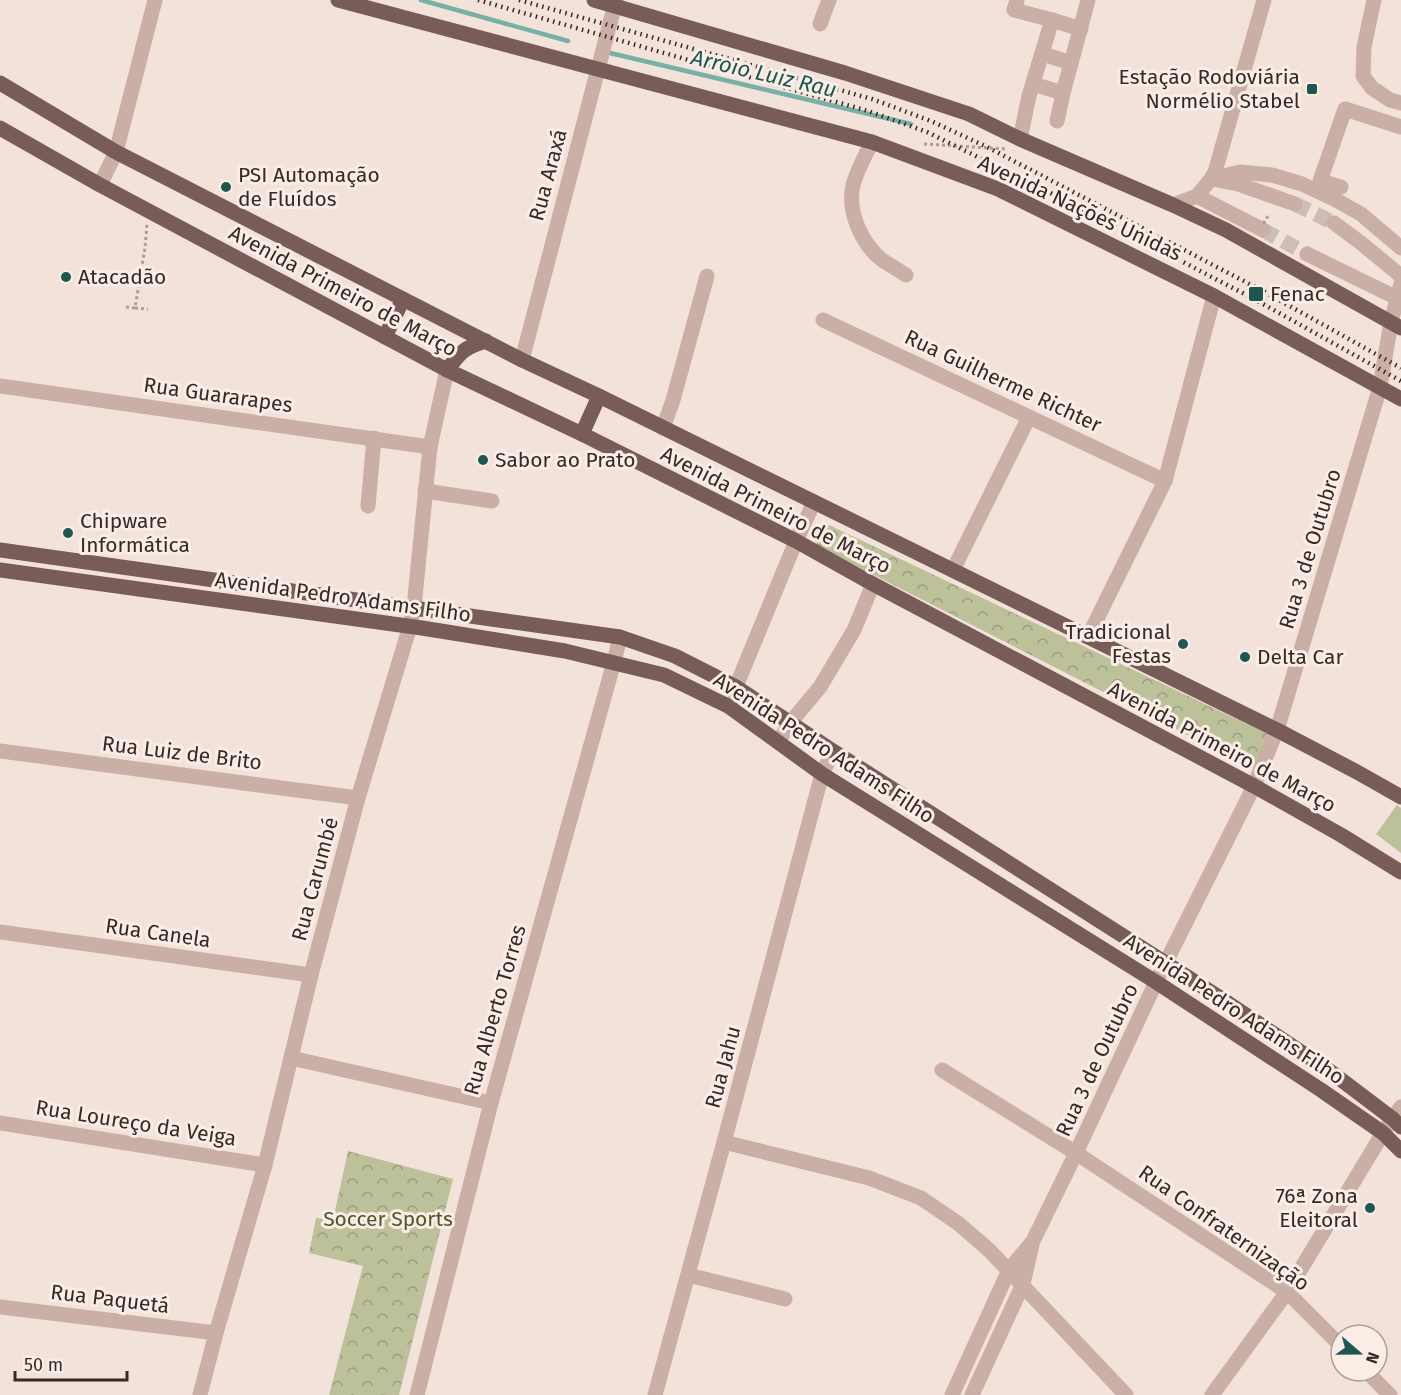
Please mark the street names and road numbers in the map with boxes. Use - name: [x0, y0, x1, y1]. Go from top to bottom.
- street label: Rua Araxá: [523, 126, 573, 224]
- street label: Avenida Nações Unidas: [974, 149, 1186, 267]
- street label: Avenida Primeiro de Março: [224, 220, 462, 362]
- street label: Rua Guilherme Richter: [900, 324, 1106, 438]
- street label: Rua Guararapes: [142, 372, 294, 418]
- street label: Avenida Primeiro de Março: [657, 441, 895, 579]
- street label: Rua 3 de Outubro: [1273, 466, 1347, 632]
- street label: Avenida Pedro Adams Filho: [213, 566, 473, 628]
- street label: Avenida Pedro Adams Filho: [709, 667, 939, 829]
- street label: Avenida Primeiro de Março: [1103, 676, 1341, 818]
- street label: Rua Luiz de Brito: [101, 730, 263, 776]
- street label: Rua Carumbé: [286, 814, 344, 944]
- street label: Rua Canela: [104, 913, 212, 953]
- street label: Rua Alberto Torres: [458, 922, 532, 1098]
- street label: Avenida Pedro Adams Filho: [1119, 928, 1349, 1090]
- street label: Rua 3 de Outubro: [1050, 979, 1144, 1141]
- street label: Rua Jahu: [700, 1023, 746, 1111]
- street label: Rua Loureço da Veiga: [34, 1094, 238, 1152]
- street label: Rua Confraternização: [1134, 1159, 1314, 1297]
- street label: Rua Paquetá: [49, 1279, 171, 1319]

